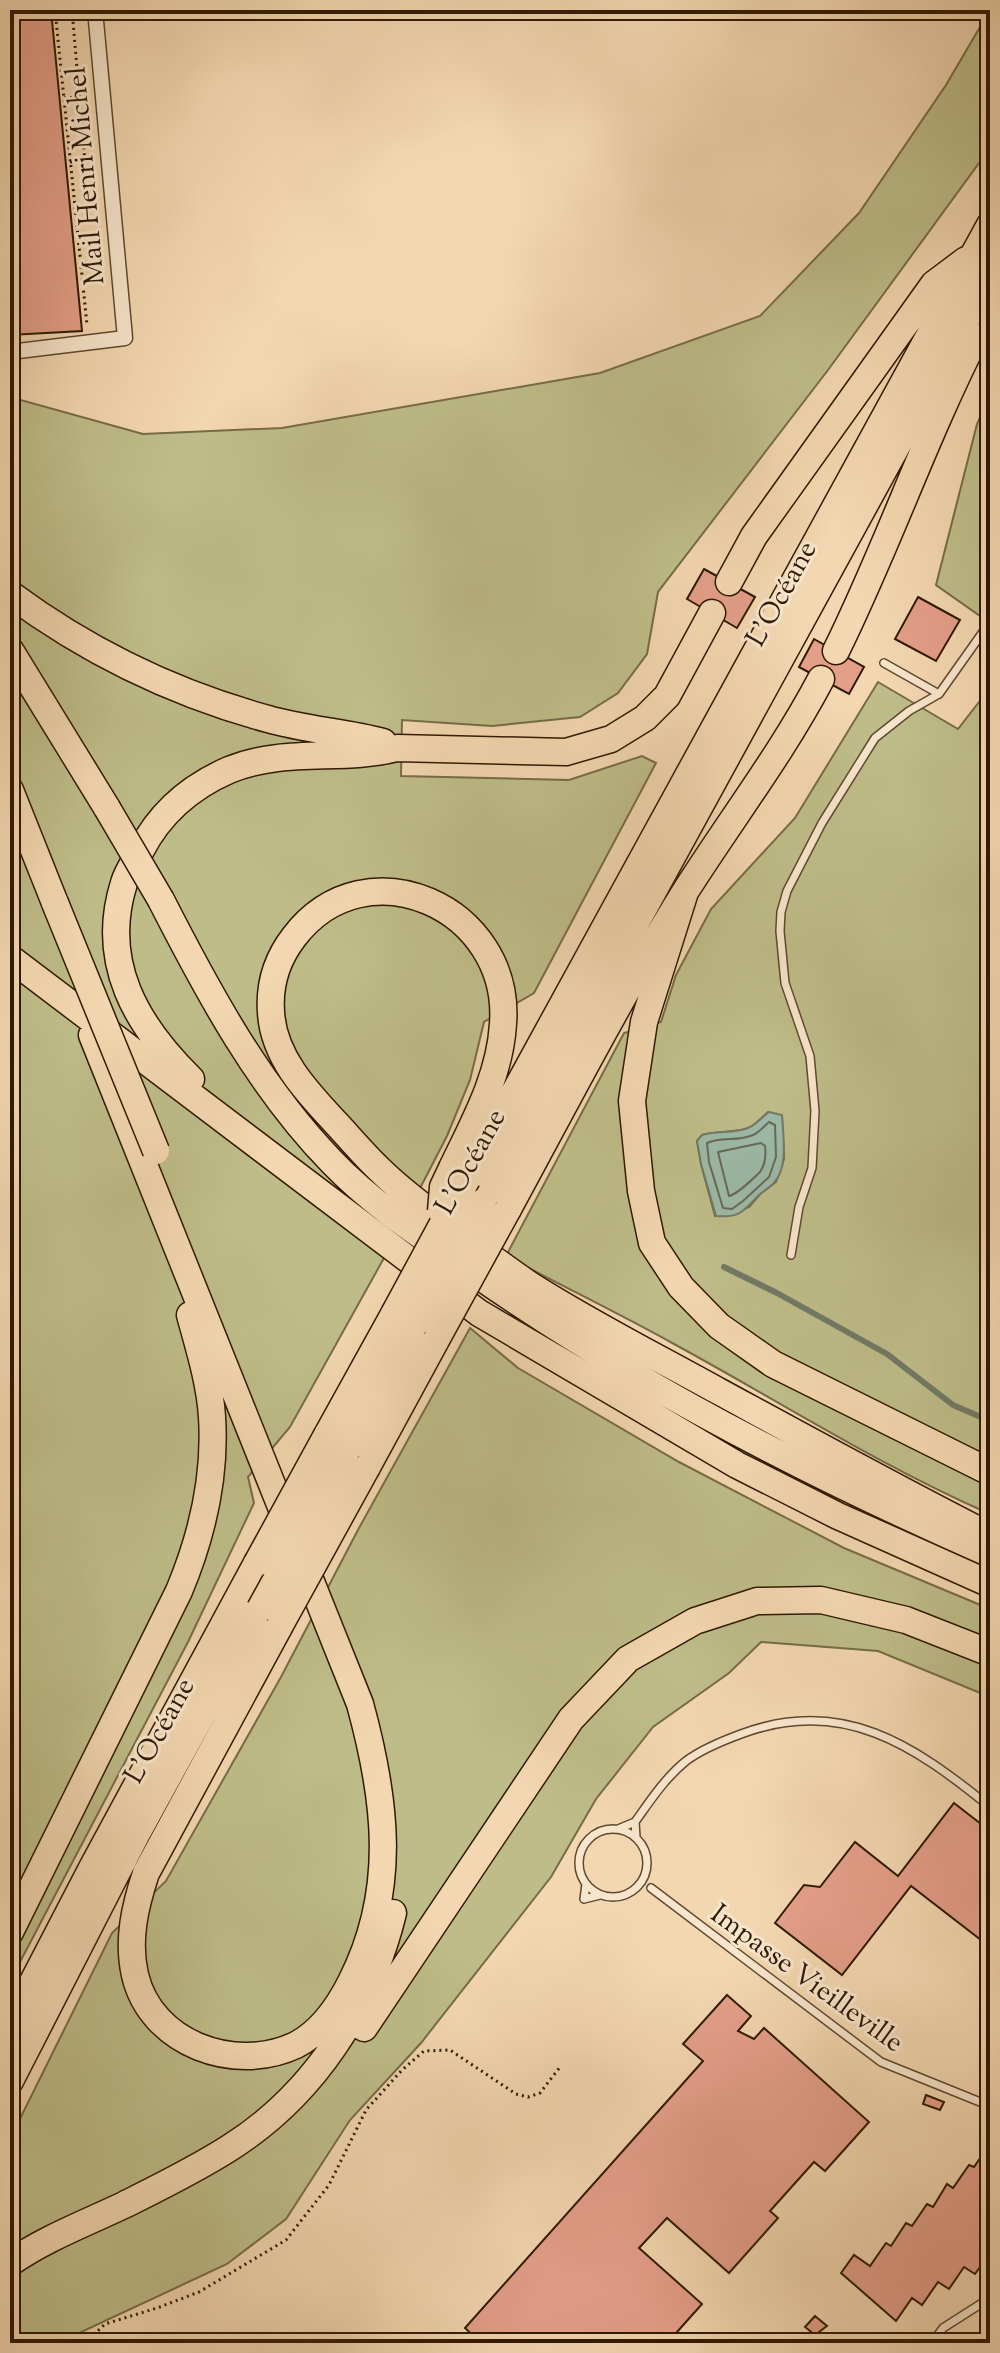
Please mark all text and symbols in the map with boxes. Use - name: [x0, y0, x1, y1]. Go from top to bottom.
- street label: Mail Henri Michel: [57, 65, 116, 287]
- street label: L’Océane: [737, 534, 828, 655]
- street label: L’Océane: [426, 1102, 517, 1223]
- street label: L’Océane: [115, 1671, 206, 1792]
- street label: Impasse Vieilleville: [701, 1896, 911, 2063]

